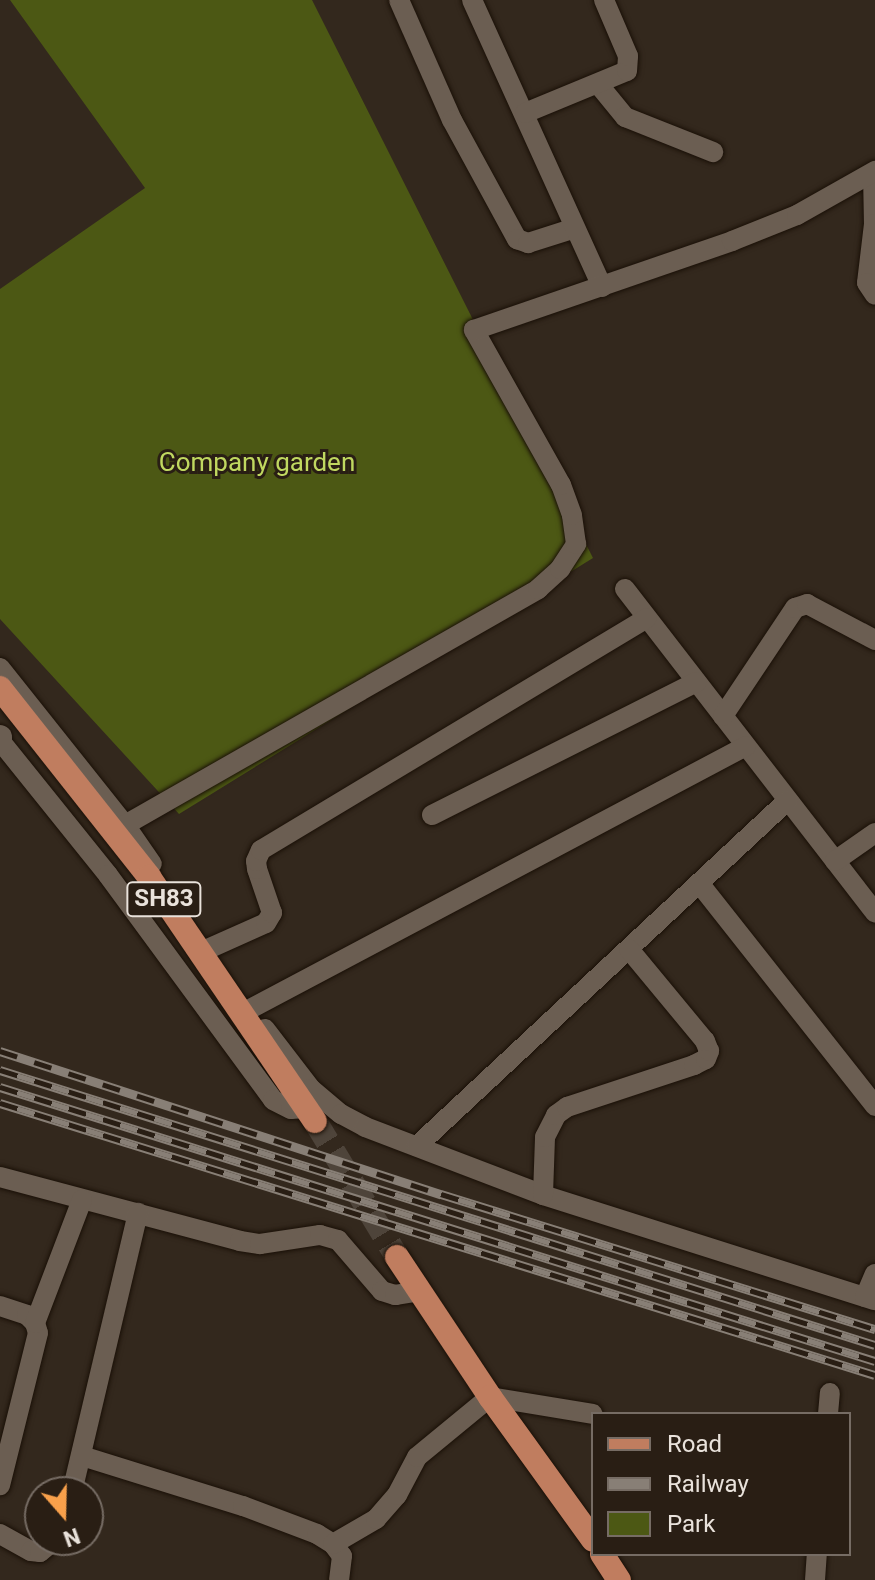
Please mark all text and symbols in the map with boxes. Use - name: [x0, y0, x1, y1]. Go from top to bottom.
- park label: Company garden: [159, 447, 355, 479]
- road number: SH83: [126, 879, 202, 919]
- legend: [591, 1412, 851, 1556]
- text: Road: [667, 1430, 722, 1458]
- text: Railway: [667, 1470, 749, 1498]
- north arrow: [24, 1476, 104, 1556]
- text: Park: [667, 1510, 715, 1538]
- text: N: [60, 1523, 83, 1552]

